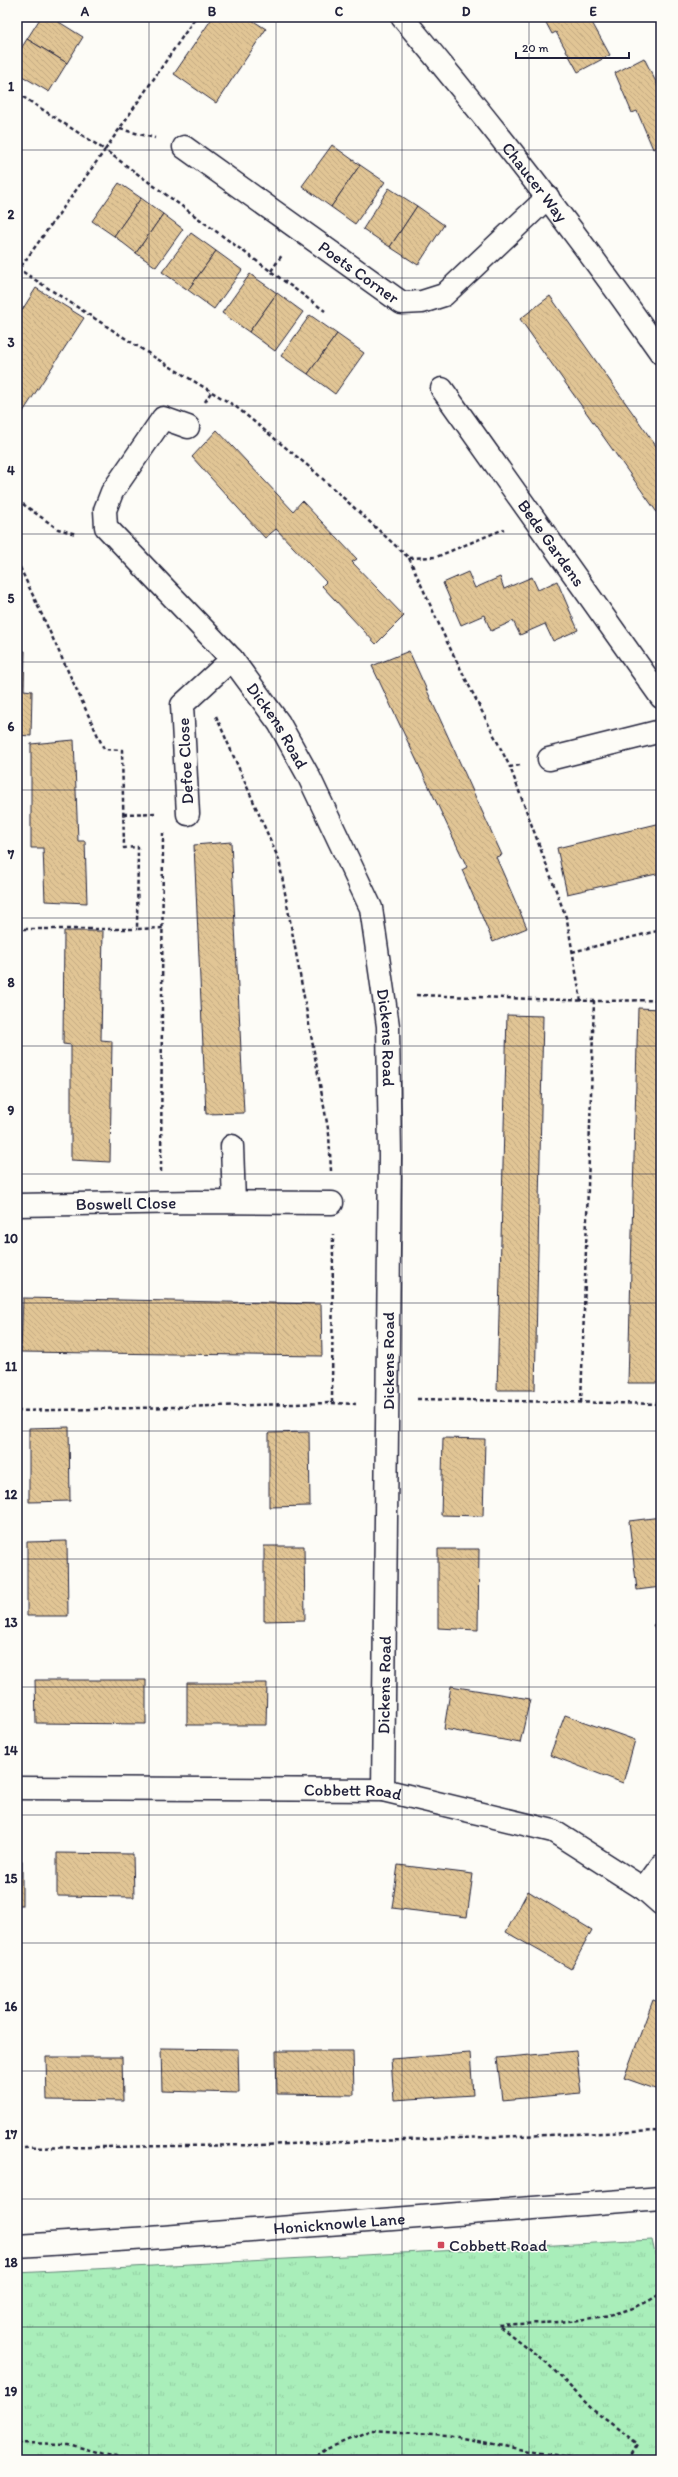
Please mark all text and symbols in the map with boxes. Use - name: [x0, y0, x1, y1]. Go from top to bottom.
- text: A: [80, 4, 90, 19]
- text: B: [208, 4, 217, 19]
- text: C: [335, 4, 344, 19]
- text: D: [462, 4, 471, 19]
- text: E: [589, 4, 597, 19]
- scale bar: [516, 34, 629, 60]
- text: 20 m: [522, 41, 549, 55]
- text: 1: [8, 79, 14, 94]
- street label: Chaucer Way: [498, 138, 572, 226]
- text: 2: [8, 207, 15, 222]
- street label: Poets Corner: [315, 237, 403, 308]
- text: 3: [7, 335, 15, 350]
- text: 4: [7, 463, 15, 478]
- street label: Bede Gardens: [514, 496, 589, 590]
- text: 5: [8, 591, 15, 606]
- street label: Dickens Road: [243, 679, 312, 772]
- street label: Defoe Close: [173, 717, 197, 805]
- text: 6: [8, 719, 15, 734]
- text: 7: [7, 847, 15, 862]
- text: 8: [7, 975, 15, 990]
- street label: Dickens Road: [373, 987, 399, 1087]
- text: 9: [8, 1103, 15, 1118]
- street label: Boswell Close: [76, 1192, 176, 1214]
- text: 10: [4, 1231, 18, 1246]
- street label: Dickens Road: [378, 1312, 398, 1410]
- text: 11: [5, 1359, 17, 1374]
- text: 12: [5, 1487, 18, 1502]
- text: 13: [4, 1615, 18, 1630]
- street label: Dickens Road: [373, 1636, 395, 1734]
- text: 14: [4, 1743, 18, 1758]
- street label: Cobbett Road: [304, 1780, 405, 1804]
- text: 15: [5, 1871, 18, 1886]
- text: 16: [5, 1999, 18, 2014]
- text: 17: [5, 2127, 18, 2142]
- street label: Honicknowle Lane: [272, 2208, 406, 2238]
- place label: Cobbett Road: [449, 2235, 548, 2255]
- marker: Cobbett Road: [436, 2240, 446, 2250]
- text: 18: [4, 2255, 18, 2270]
- text: 19: [5, 2384, 18, 2399]

